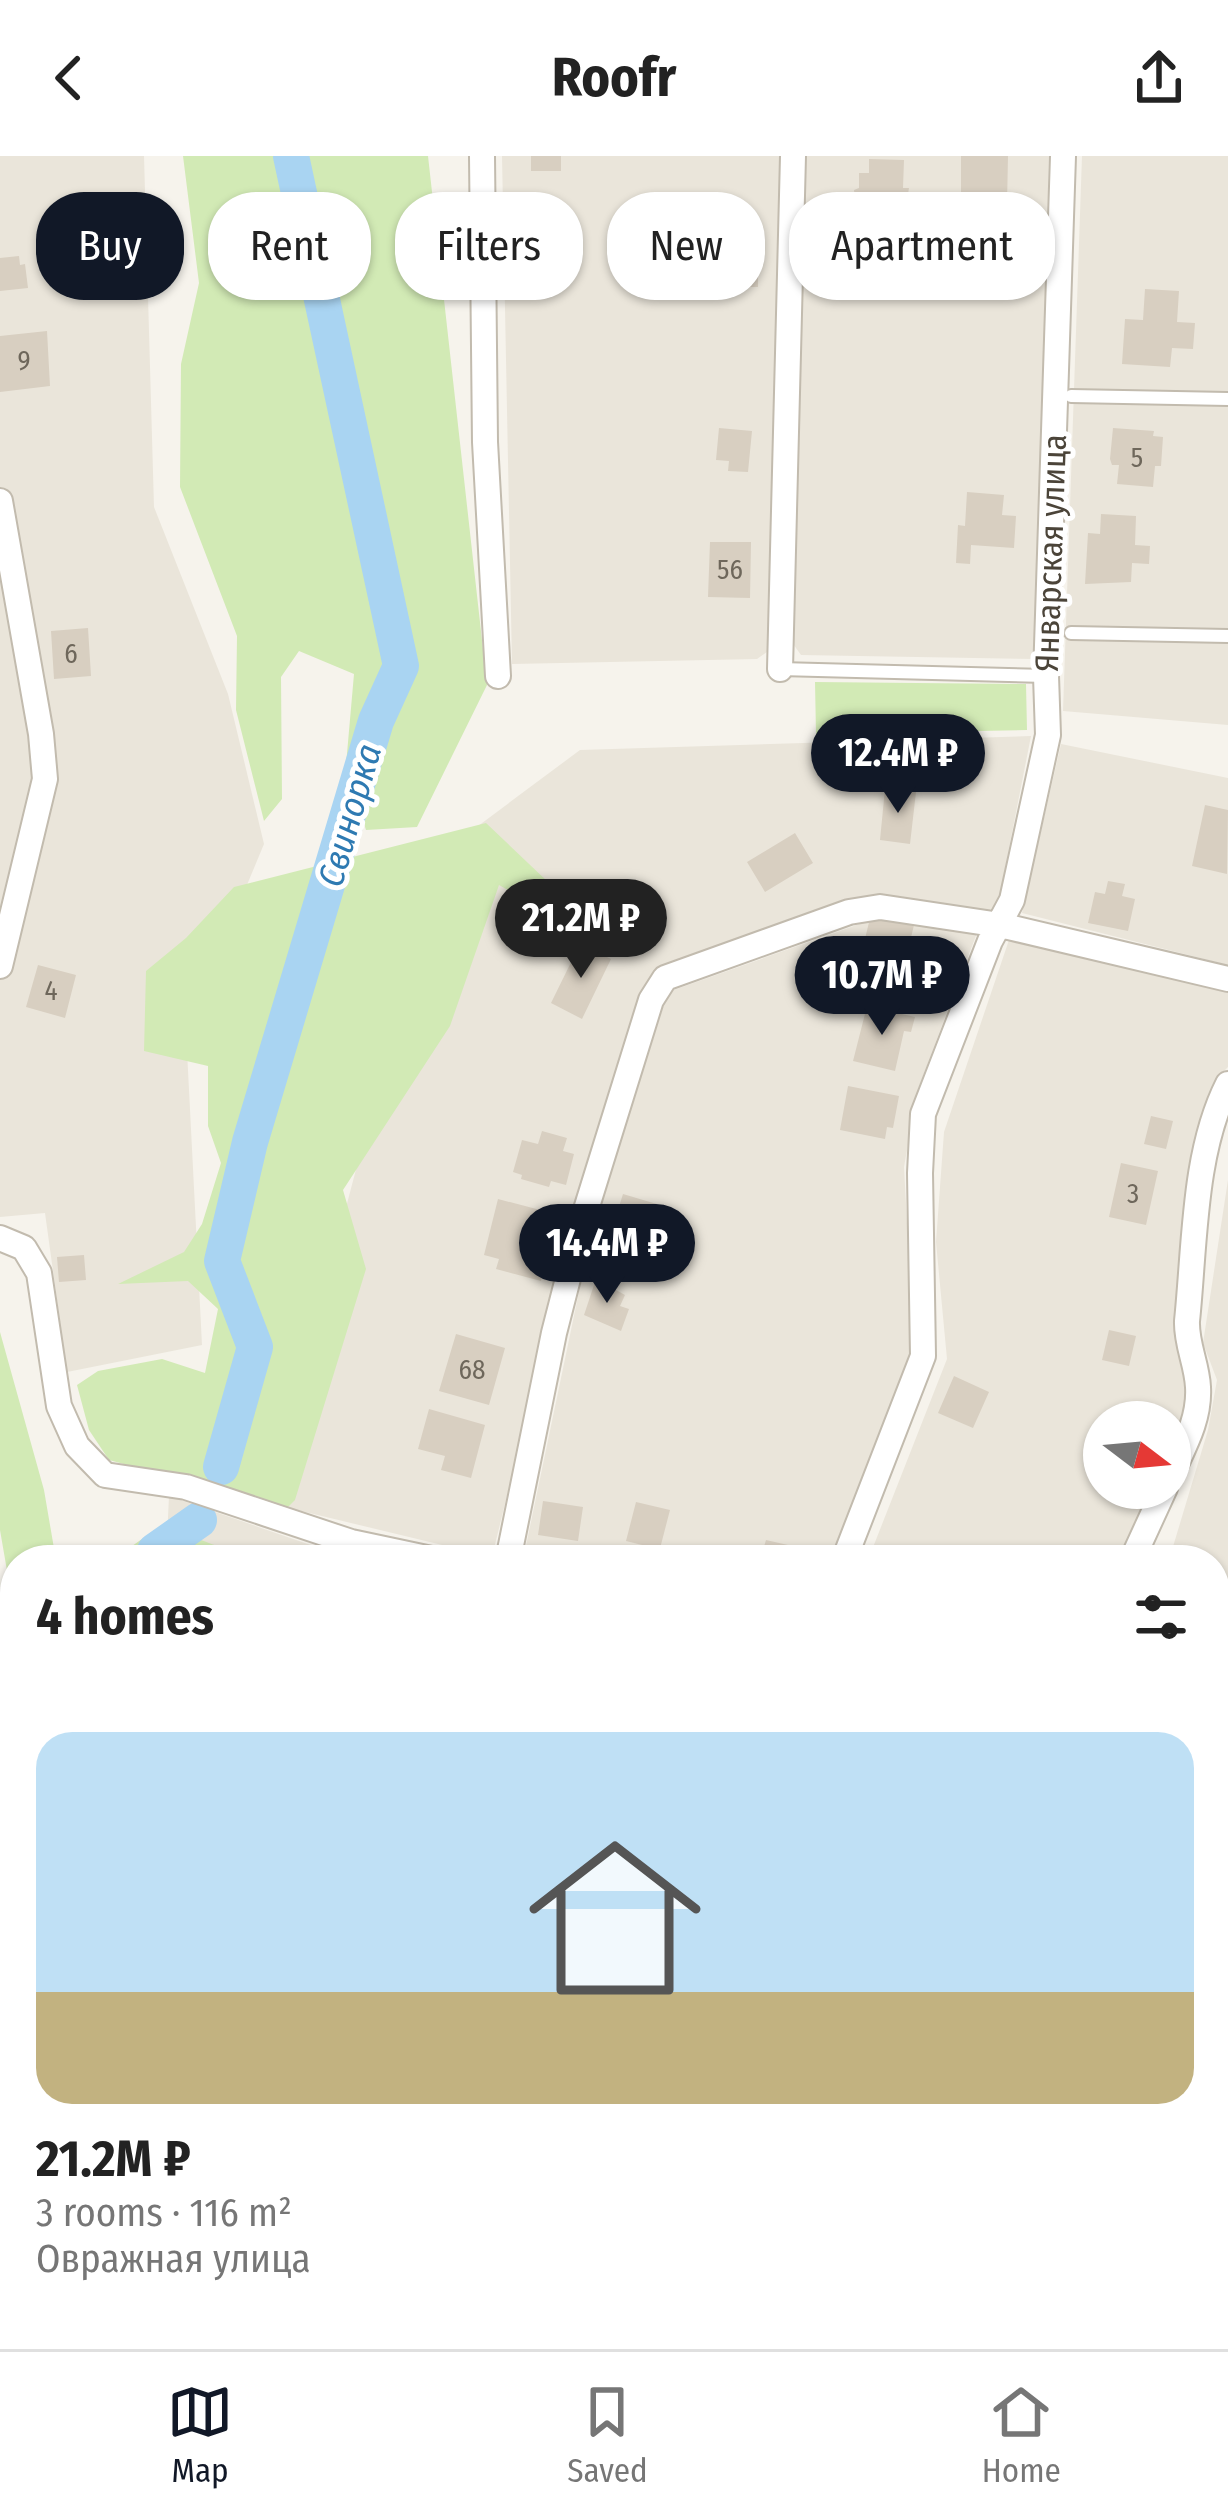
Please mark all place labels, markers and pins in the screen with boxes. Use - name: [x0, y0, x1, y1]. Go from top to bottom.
- pin: 12.4M ₽: [787, 714, 1009, 816]
- pin: 21.2M ₽: [470, 879, 692, 981]
- pin: 10.7M ₽: [771, 936, 993, 1038]
- pin: 14.4M ₽: [496, 1204, 718, 1306]

